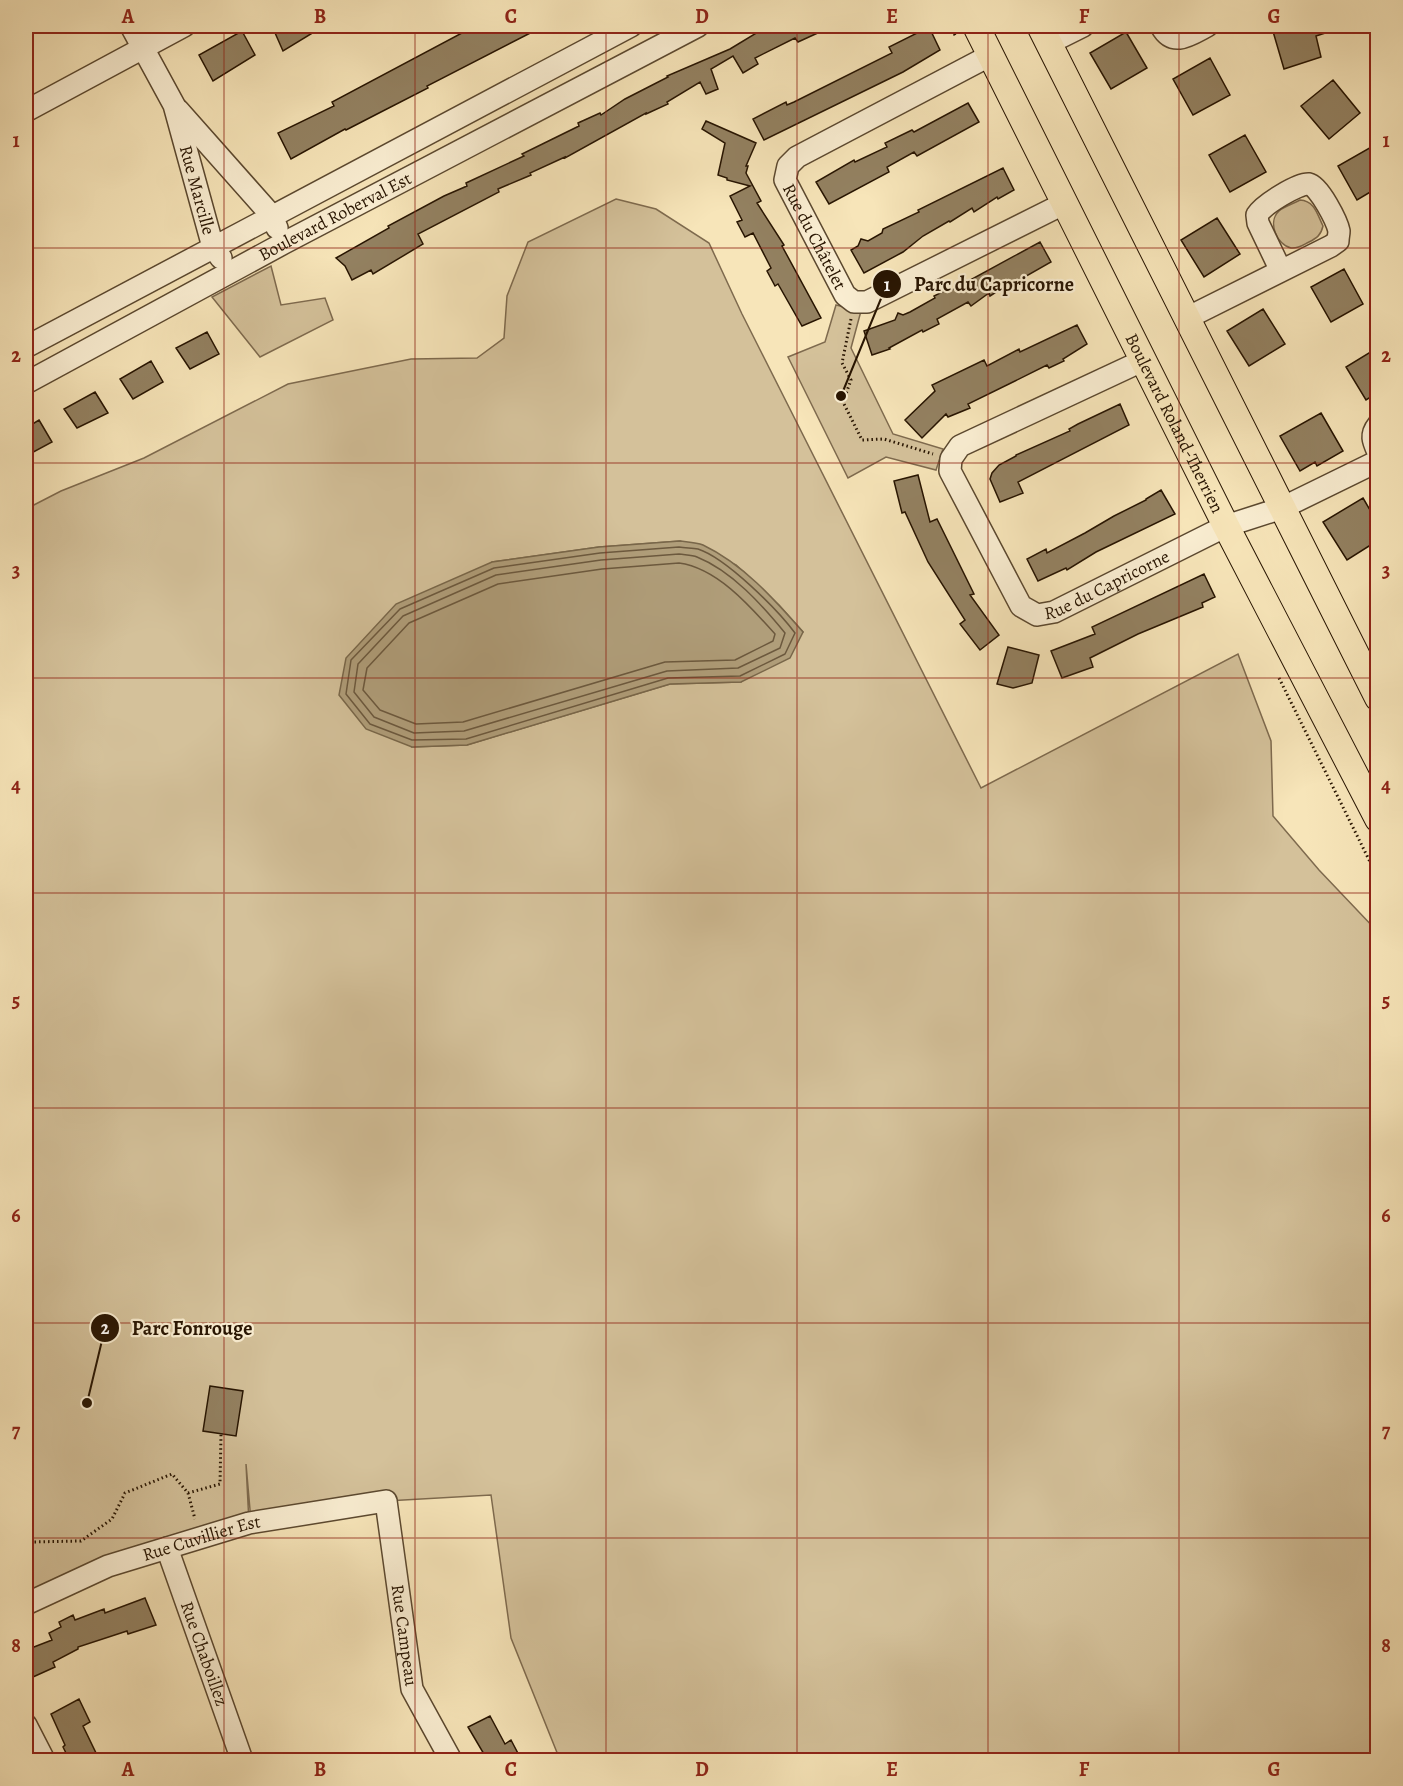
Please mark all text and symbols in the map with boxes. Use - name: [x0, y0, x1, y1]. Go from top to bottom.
- text: A: [121, 3, 135, 30]
- text: B: [314, 3, 326, 30]
- text: C: [505, 3, 517, 30]
- text: D: [695, 3, 709, 30]
- text: E: [886, 3, 898, 30]
- text: F: [1079, 3, 1090, 30]
- text: G: [1267, 3, 1281, 30]
- text: 1: [12, 127, 20, 154]
- text: 1: [1382, 127, 1390, 154]
- street label: Rue Marcille: [174, 143, 221, 237]
- street label: Boulevard Roberval Est: [254, 166, 416, 267]
- street label: Rue du Châtelet: [777, 179, 852, 294]
- callout: Parc du Capricorne: [872, 265, 1086, 303]
- text: Parc du Capricorne: [914, 271, 1074, 298]
- text: 1: [884, 273, 891, 297]
- street label: Boulevard Roland-Therrien: [1120, 329, 1230, 517]
- text: 2: [11, 342, 21, 369]
- text: 2: [1381, 342, 1391, 369]
- street label: Rue du Capricorne: [1042, 544, 1173, 626]
- text: 3: [12, 557, 20, 584]
- text: 3: [1382, 557, 1390, 584]
- text: 4: [11, 772, 21, 799]
- text: 4: [1381, 772, 1391, 799]
- text: 5: [12, 987, 20, 1014]
- text: 5: [1382, 987, 1390, 1014]
- text: 6: [11, 1202, 21, 1229]
- text: 6: [1381, 1202, 1391, 1229]
- callout: Parc Fonrouge: [90, 1309, 264, 1347]
- text: Parc Fonrouge: [132, 1315, 252, 1342]
- text: 2: [101, 1316, 110, 1340]
- text: 7: [12, 1417, 21, 1444]
- text: 7: [1382, 1417, 1391, 1444]
- street label: Rue Cuvillier Est: [139, 1509, 262, 1567]
- street label: Rue Campeau: [386, 1583, 423, 1688]
- street label: Rue Chaboillez: [175, 1598, 234, 1709]
- text: 8: [11, 1632, 21, 1659]
- text: 8: [1381, 1632, 1391, 1659]
- text: A: [121, 1756, 135, 1783]
- text: B: [314, 1756, 326, 1783]
- text: C: [505, 1756, 517, 1783]
- text: D: [695, 1756, 709, 1783]
- text: E: [886, 1756, 898, 1783]
- text: F: [1079, 1756, 1090, 1783]
- text: G: [1267, 1756, 1281, 1783]

